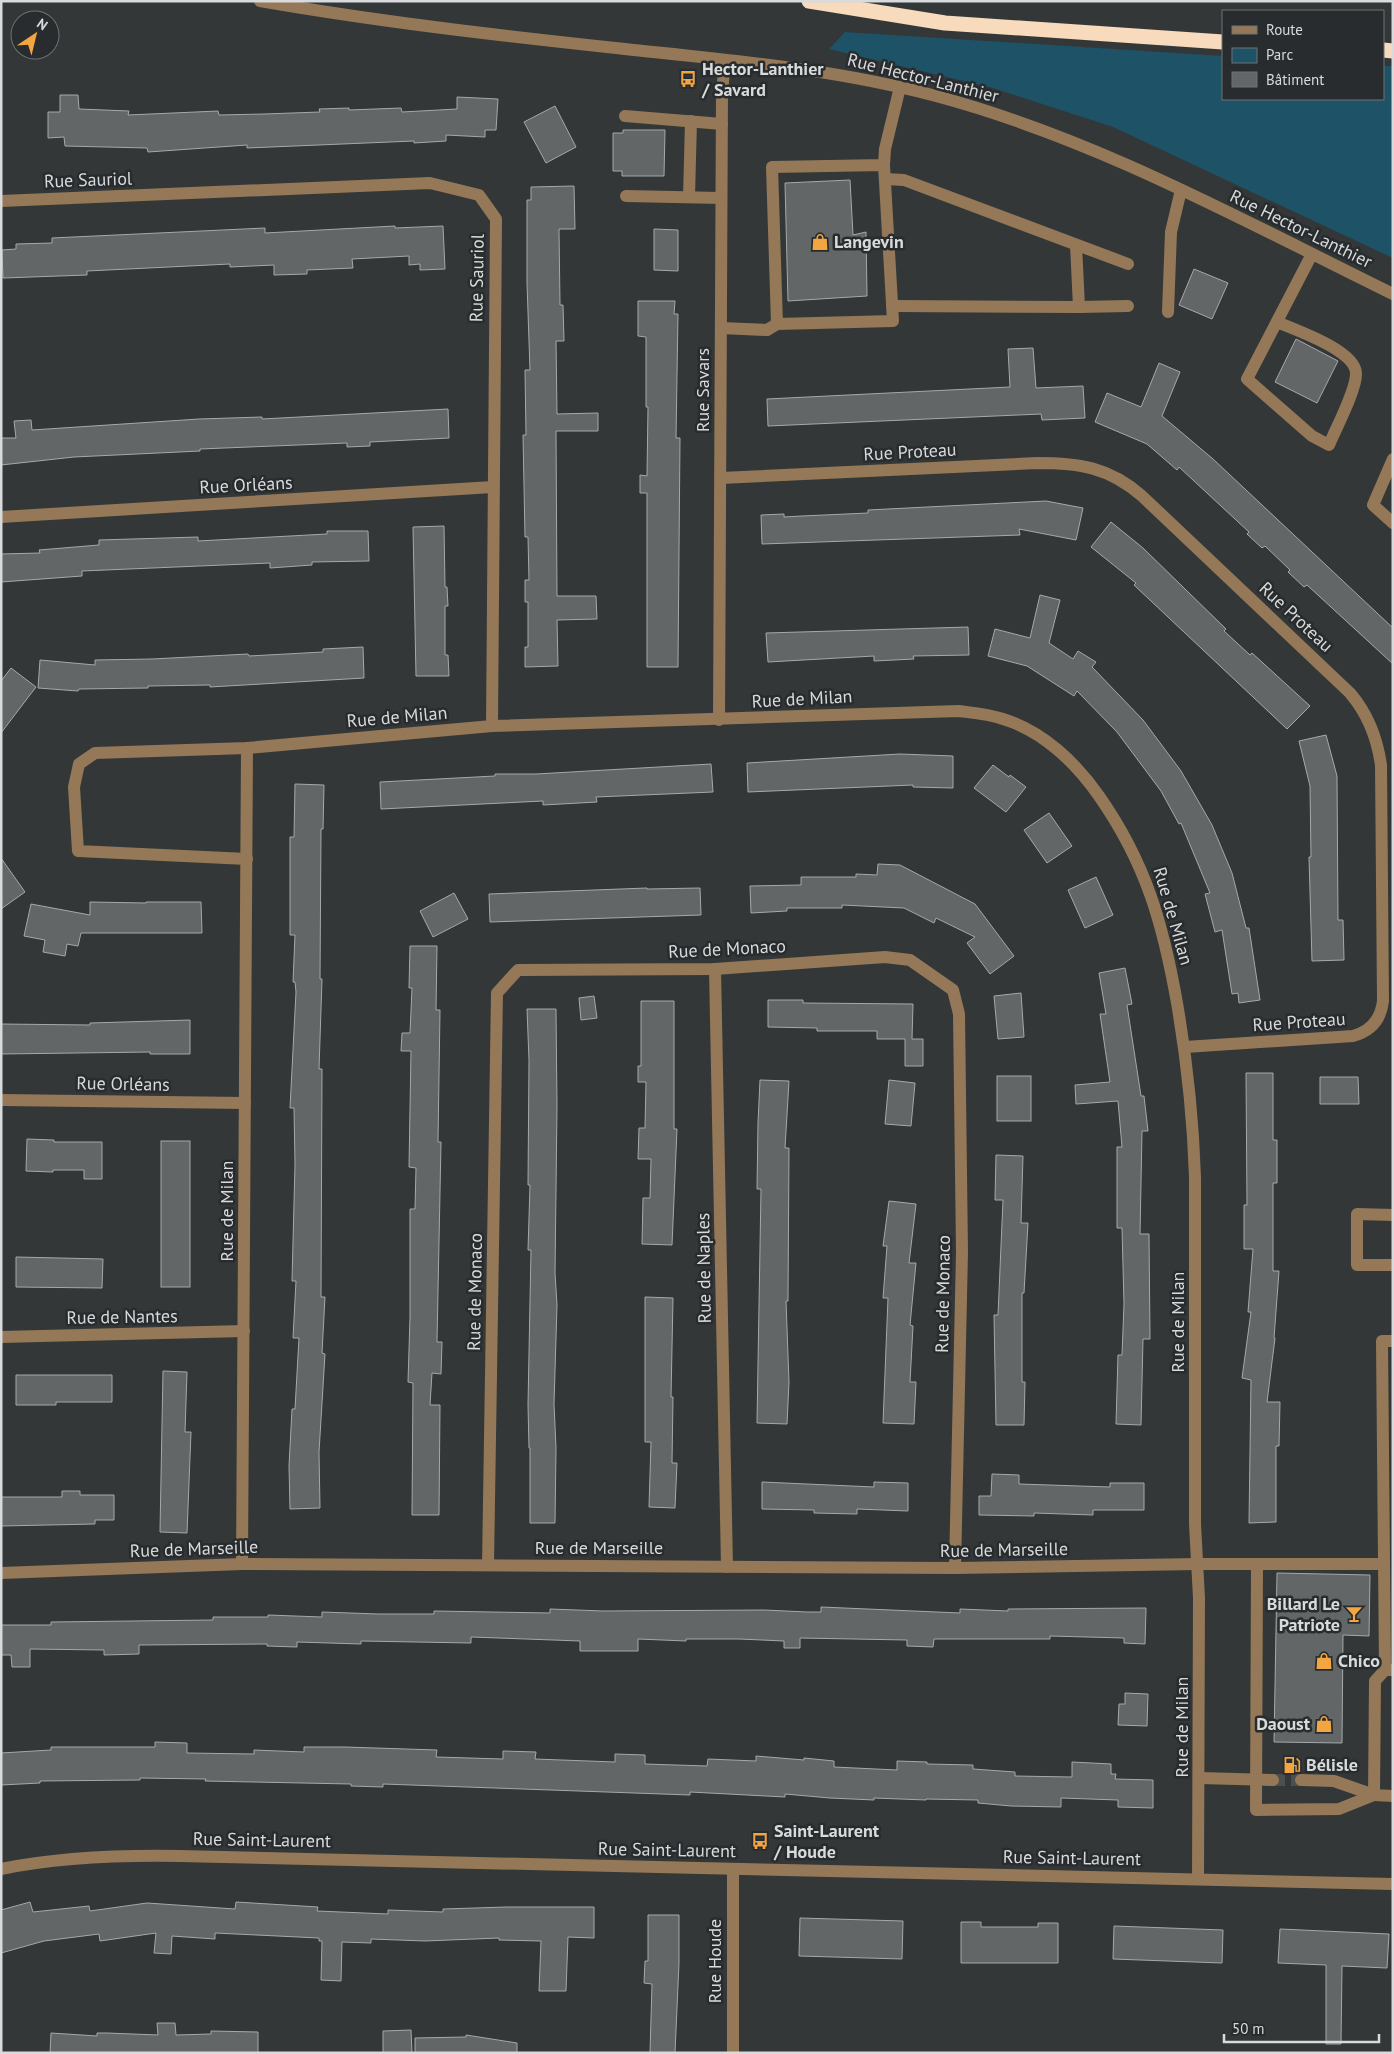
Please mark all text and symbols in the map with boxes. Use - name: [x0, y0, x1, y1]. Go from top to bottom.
- north arrow: [10, 10, 60, 60]
- legend: [1222, 10, 1384, 100]
- text: N: [34, 14, 51, 34]
- text: Route: [1266, 20, 1303, 39]
- text: Parc: [1266, 45, 1293, 64]
- street label: Rue Hector-Lanthier: [845, 48, 1001, 107]
- place label: Hector-Lanthier / Savard: [701, 57, 824, 101]
- bus stop icon: Hector-Lanthier / Savard: [678, 69, 698, 89]
- text: Bâtiment: [1266, 70, 1324, 89]
- street label: Rue Sauriol: [43, 166, 133, 193]
- street label: Rue Hector-Lanthier: [1226, 184, 1376, 273]
- place label: Langevin: [834, 230, 904, 253]
- shop icon: Langevin: [810, 232, 830, 252]
- street label: Rue Sauriol: [464, 233, 489, 322]
- street label: Rue Savars: [691, 348, 714, 432]
- street label: Rue Proteau: [863, 438, 957, 465]
- street label: Rue Orléans: [199, 471, 293, 498]
- street label: Rue Proteau: [1254, 576, 1338, 657]
- street label: Rue de Milan: [751, 684, 853, 713]
- street label: Rue de Milan: [346, 701, 448, 732]
- street label: Rue de Milan: [1149, 864, 1198, 968]
- street label: Rue de Monaco: [668, 934, 786, 963]
- street label: Rue Proteau: [1252, 1007, 1346, 1036]
- street label: Rue Orléans: [76, 1071, 170, 1096]
- street label: Rue de Milan: [215, 1161, 238, 1261]
- street label: Rue de Naples: [691, 1213, 716, 1323]
- street label: Rue de Monaco: [462, 1233, 487, 1351]
- street label: Rue de Monaco: [930, 1235, 955, 1353]
- street label: Rue de Milan: [1166, 1272, 1189, 1372]
- street label: Rue de Nantes: [66, 1304, 178, 1329]
- street label: Rue de Marseille: [129, 1535, 259, 1562]
- street label: Rue de Marseille: [535, 1536, 663, 1559]
- street label: Rue de Marseille: [940, 1537, 1068, 1562]
- place label: Billard Le Patriote: [1267, 1592, 1340, 1636]
- bar icon: Billard Le Patriote: [1344, 1604, 1364, 1624]
- place label: Chico: [1338, 1649, 1380, 1672]
- shop icon: Chico: [1314, 1651, 1334, 1671]
- street label: Rue de Milan: [1170, 1677, 1193, 1777]
- place label: Daoust: [1256, 1712, 1311, 1735]
- shop icon: Daoust: [1314, 1714, 1334, 1734]
- place label: Bélisle: [1306, 1753, 1358, 1776]
- fuel station icon: Bélisle: [1282, 1755, 1302, 1775]
- place label: Saint-Laurent / Houde: [773, 1819, 880, 1863]
- street label: Rue Saint-Laurent: [193, 1827, 331, 1852]
- bus stop icon: Saint-Laurent / Houde: [750, 1831, 770, 1851]
- street label: Rue Saint-Laurent: [598, 1837, 736, 1862]
- street label: Rue Saint-Laurent: [1003, 1845, 1141, 1870]
- street label: Rue Houde: [703, 1919, 726, 2003]
- scale bar: [1224, 2012, 1379, 2044]
- text: 50 m: [1232, 2019, 1265, 2038]

